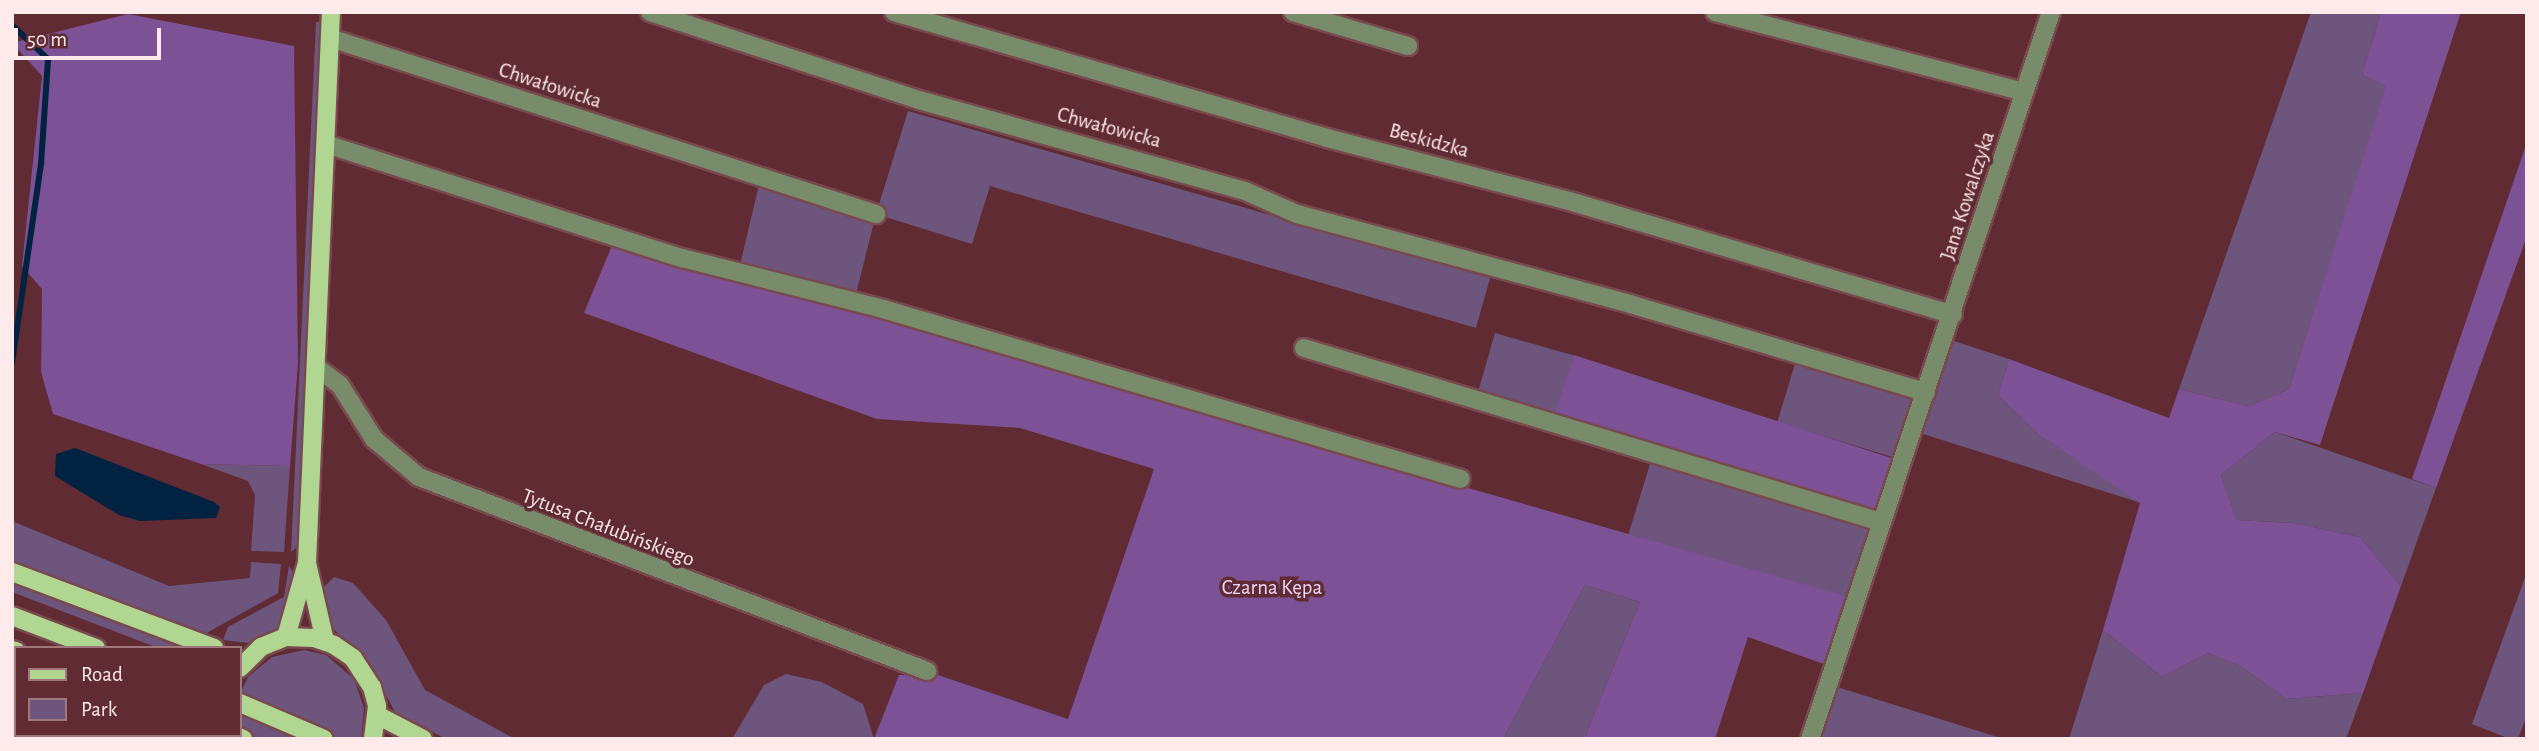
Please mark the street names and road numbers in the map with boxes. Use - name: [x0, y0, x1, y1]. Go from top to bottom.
- street label: Chwałowicka: [495, 58, 605, 114]
- street label: Chwałowicka: [1054, 102, 1164, 154]
- street label: Beskidzka: [1386, 118, 1472, 164]
- street label: Jana Kowalczyka: [1935, 128, 2001, 264]
- street label: Tytusa Chałubińskiego: [518, 483, 698, 573]

